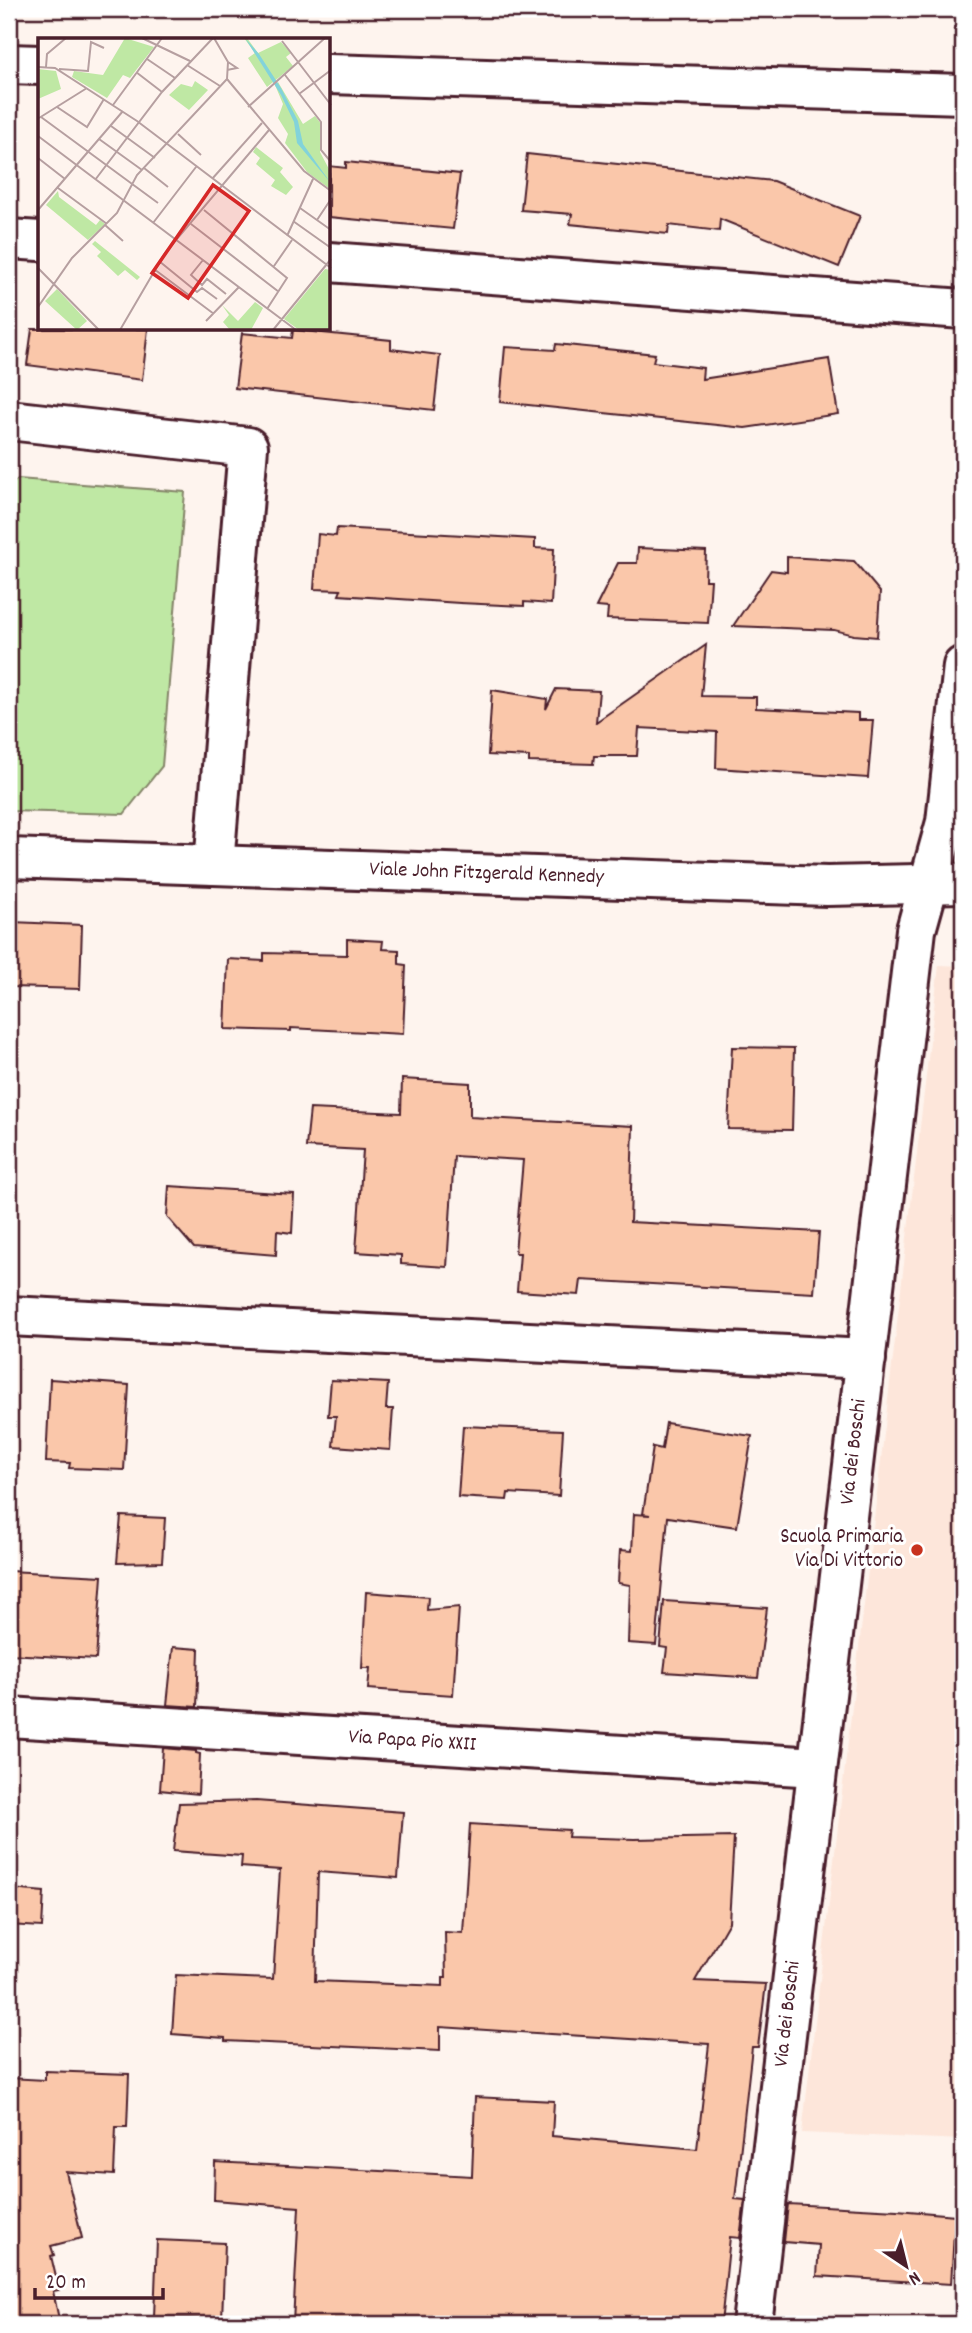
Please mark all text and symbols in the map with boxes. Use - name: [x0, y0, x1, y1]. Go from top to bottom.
- inset map: [38, 38, 331, 331]
- street label: Viale John Fitzgerald Kennedy: [369, 855, 605, 893]
- street label: Via dei Boschi: [833, 1397, 876, 1507]
- place label: Scuola Primaria Via Di Vittorio: [780, 1523, 904, 1577]
- marker: Scuola Primaria Via Di Vittorio: [909, 1542, 925, 1558]
- street label: Via Papa Pio XXII: [348, 1723, 477, 1761]
- street label: Via dei Boschi: [767, 1959, 810, 2069]
- north arrow: [870, 2232, 940, 2302]
- scale bar: [35, 2256, 163, 2300]
- text: N: [902, 2263, 925, 2291]
- text: 20 m: [46, 2269, 86, 2299]

